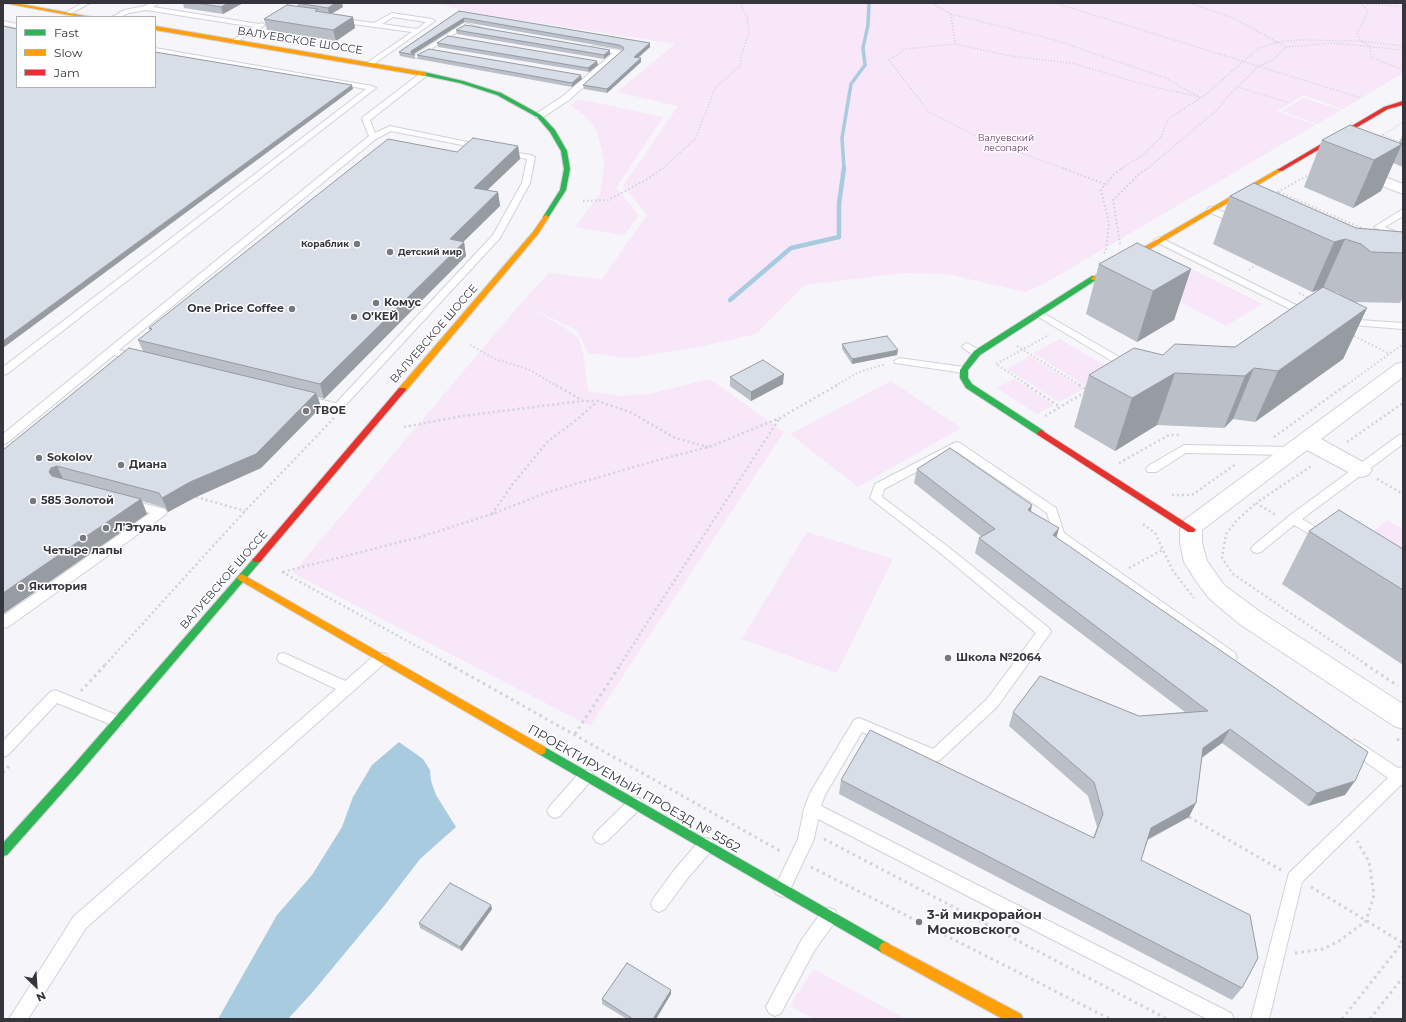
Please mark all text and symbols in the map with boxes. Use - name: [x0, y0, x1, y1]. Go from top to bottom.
- legend: [16, 16, 156, 88]
- text: Fast: [54, 25, 79, 40]
- street label: ВАЛУЕВСКОЕ ШОССЕ: [237, 25, 363, 57]
- text: Slow: [54, 45, 83, 60]
- text: Jam: [54, 65, 80, 80]
- park label: Валуевский лесопарк: [978, 133, 1034, 154]
- place label: Кораблик: [301, 239, 349, 249]
- marker: Кораблик: [352, 239, 362, 249]
- marker: Детский мир: [385, 247, 395, 257]
- place label: Детский мир: [398, 247, 462, 257]
- street label: ВАЛУЕВСКОЕ ШОССЕ: [388, 282, 480, 386]
- place label: Комус: [384, 296, 421, 310]
- marker: Комус: [371, 298, 381, 308]
- place label: One Price Coffee: [187, 302, 284, 316]
- marker: One Price Coffee: [287, 304, 297, 314]
- place label: О’КЕЙ: [362, 310, 398, 324]
- marker: О’КЕЙ: [349, 312, 359, 322]
- place label: ТВОЕ: [314, 404, 346, 418]
- marker: ТВОЕ: [301, 406, 311, 416]
- place label: Sokolov: [47, 451, 92, 465]
- marker: Sokolov: [34, 453, 44, 463]
- place label: Диана: [129, 458, 167, 472]
- marker: Диана: [116, 460, 126, 470]
- place label: 585 Золотой: [41, 494, 114, 508]
- marker: 585 Золотой: [28, 496, 38, 506]
- place label: Л'Этуаль: [114, 521, 166, 535]
- marker: Л'Этуаль: [101, 523, 111, 533]
- street label: ВАЛУЕВСКОЕ ШОССЕ: [178, 528, 270, 632]
- marker: Четыре лапы: [78, 533, 88, 543]
- place label: Четыре лапы: [44, 544, 122, 558]
- place label: Якитория: [29, 580, 87, 594]
- marker: Якитория: [16, 582, 26, 592]
- place label: Школа №2064: [956, 651, 1041, 665]
- marker: Школа №2064: [943, 653, 953, 663]
- street label: ПРОЕКТИРУЕМЫЙ ПРОЕЗД № 5562: [525, 722, 743, 856]
- place label: 3-й микрорайон Московского: [927, 907, 1042, 938]
- marker: 3-й микрорайон Московского: [914, 917, 924, 927]
- north arrow: [16, 966, 56, 1006]
- text: N: [34, 989, 48, 1005]

